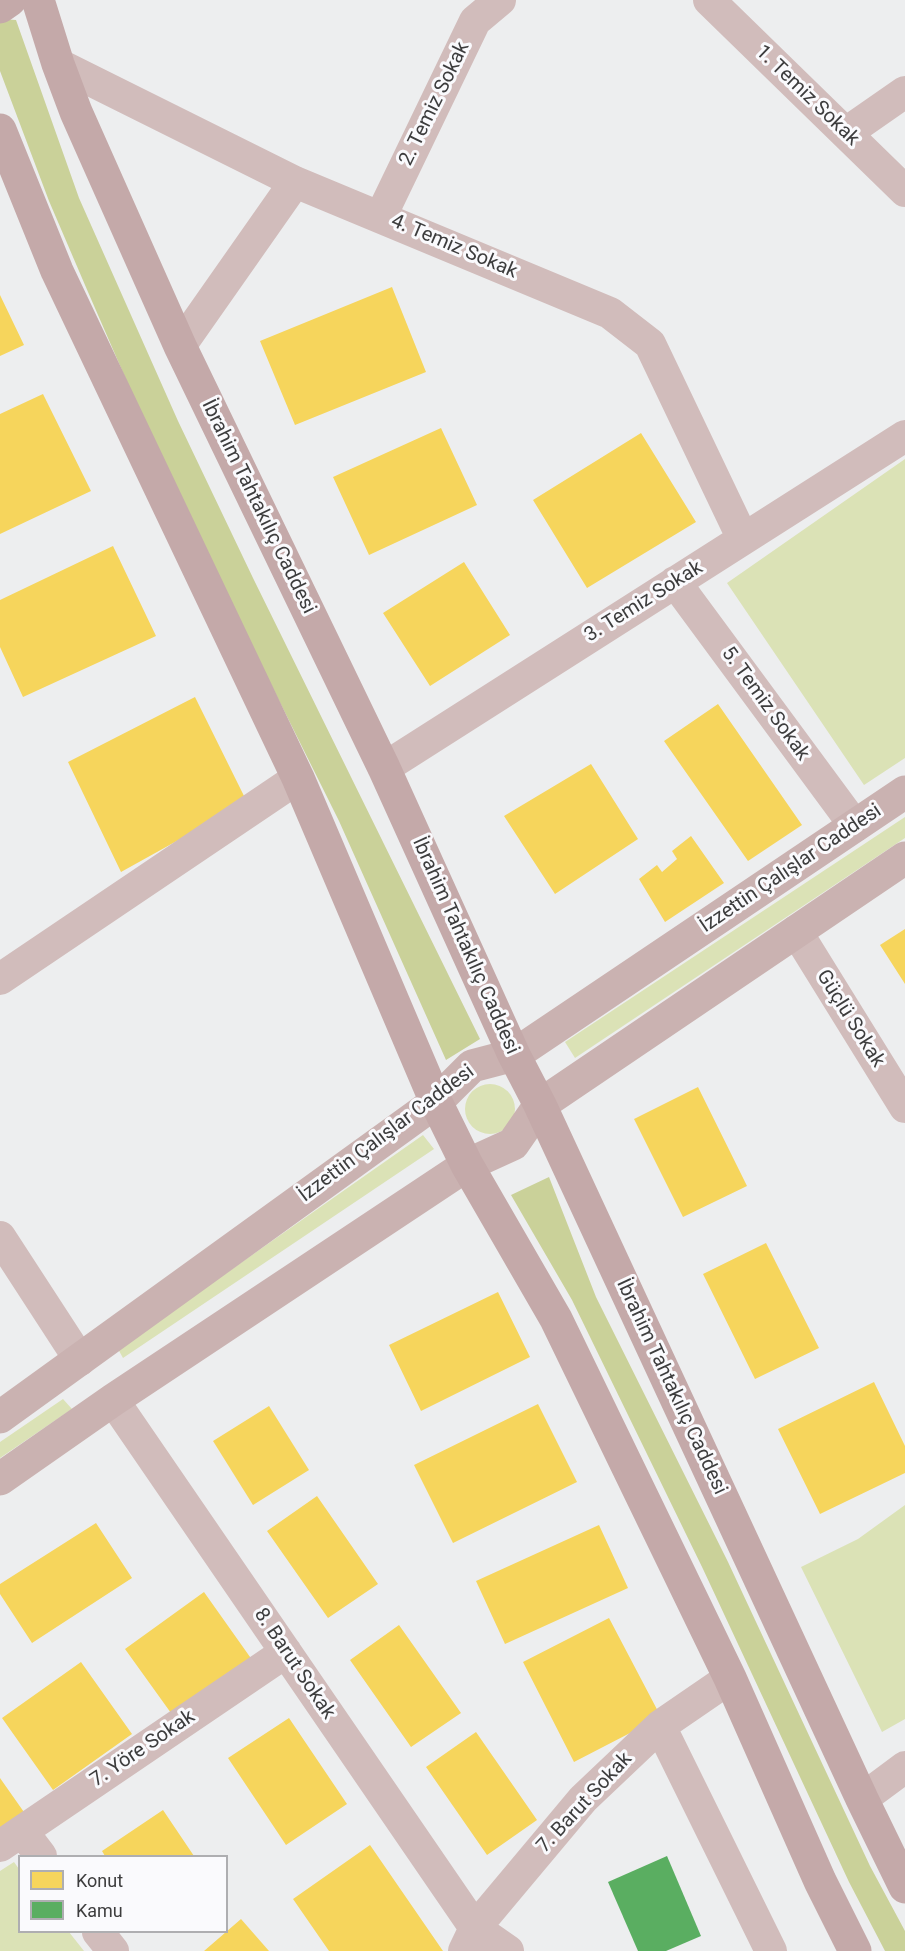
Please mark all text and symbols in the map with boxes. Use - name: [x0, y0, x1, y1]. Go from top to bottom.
- street label: 2. Temiz Sokak: [395, 38, 475, 170]
- street label: 1. Temiz Sokak: [750, 41, 864, 151]
- street label: 4. Temiz Sokak: [387, 210, 521, 284]
- street label: İbrahim Tahtakılıç Caddesi: [196, 396, 320, 618]
- street label: 3. Temiz Sokak: [580, 556, 708, 648]
- street label: 5. Temiz Sokak: [716, 642, 814, 766]
- street label: İzzettin Çalışlar Caddesi: [696, 799, 886, 939]
- street label: İbrahim Tahtakılıç Caddesi: [406, 834, 524, 1058]
- street label: Güçlü Sokak: [811, 966, 889, 1072]
- street label: İzzettin Çalışlar Caddesi: [295, 1060, 479, 1208]
- street label: İbrahim Tahtakılıç Caddesi: [610, 1275, 732, 1499]
- street label: 8. Barut Sokak: [248, 1604, 340, 1724]
- street label: 7. Yöre Sokak: [86, 1705, 200, 1793]
- street label: 7. Barut Sokak: [532, 1748, 638, 1858]
- legend: [18, 1855, 228, 1933]
- text: Konut: [76, 1870, 123, 1891]
- text: Kamu: [76, 1900, 123, 1921]

